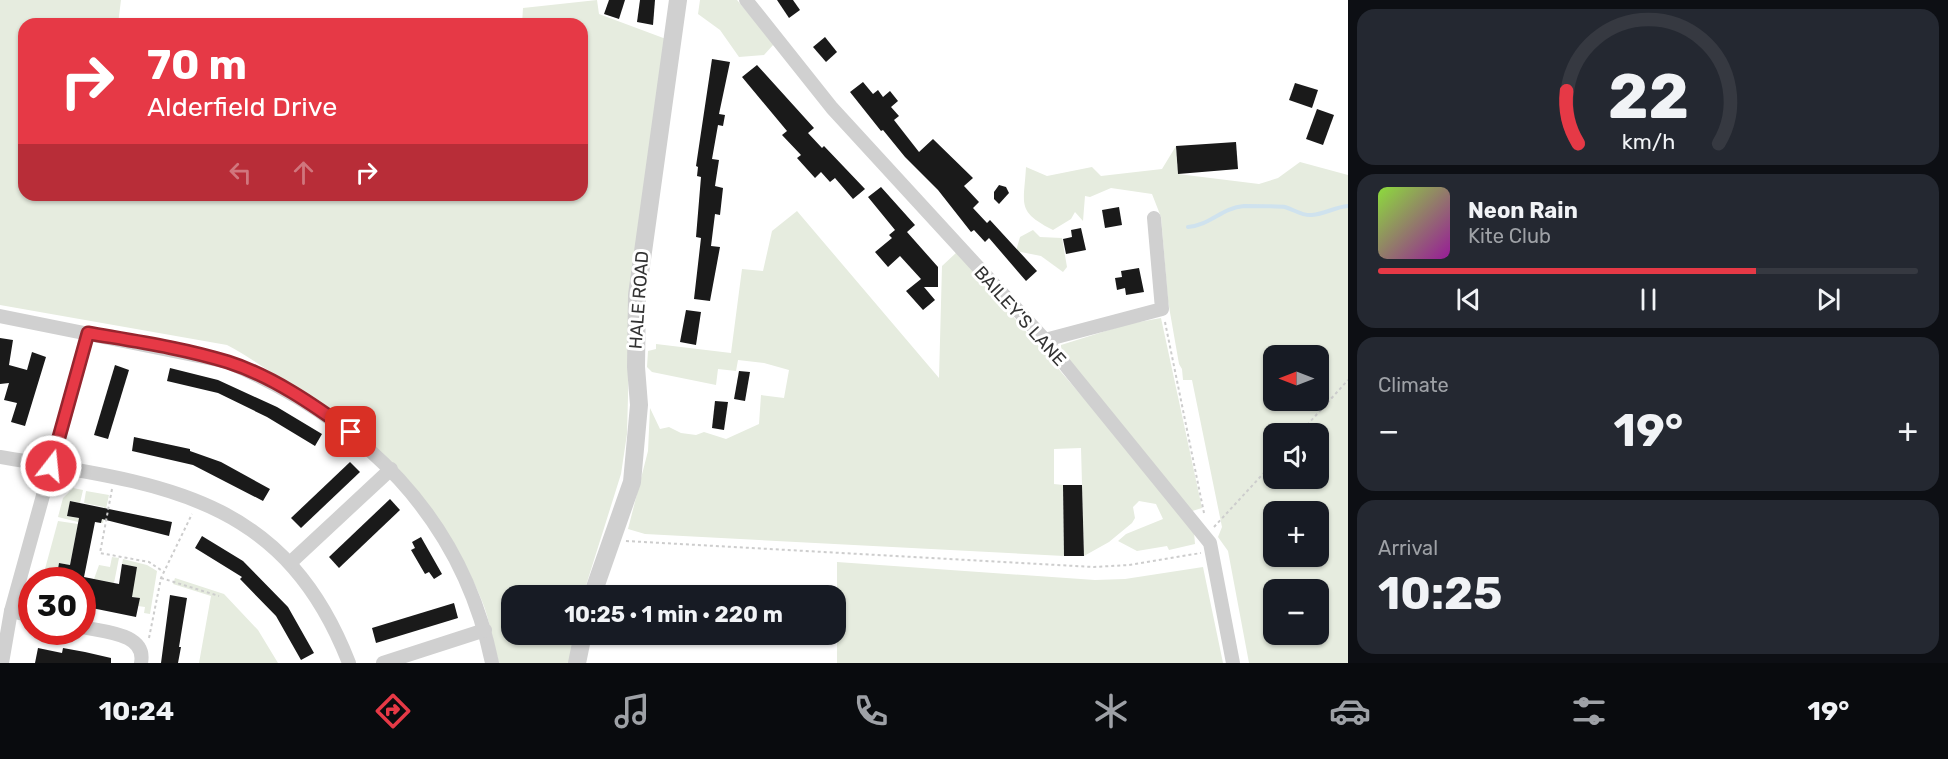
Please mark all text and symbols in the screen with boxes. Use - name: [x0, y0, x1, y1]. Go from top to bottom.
- text: 70 m: [147, 40, 247, 90]
- icon: right: [48, 42, 126, 120]
- text: 22: [1607, 60, 1689, 134]
- text: Alderfield Drive: [147, 91, 337, 123]
- text: km/h: [1621, 129, 1675, 154]
- icon: left: [224, 156, 257, 189]
- icon: ahead: [287, 156, 320, 189]
- icon: right: [350, 156, 383, 189]
- text: Neon Rain: [1468, 197, 1578, 224]
- text: Kite Club: [1468, 224, 1551, 248]
- street label: HALE ROAD: [625, 250, 653, 350]
- street label: BAILEY'S LANE: [969, 262, 1071, 370]
- icon: previous: [1452, 283, 1485, 316]
- icon: pause: [1632, 283, 1665, 316]
- icon: next: [1812, 283, 1845, 316]
- north arrow: [1263, 345, 1329, 411]
- map controls: [1263, 345, 1329, 645]
- text: Climate: [1378, 373, 1449, 397]
- text: 19°: [1614, 404, 1683, 457]
- pin: [325, 406, 376, 457]
- text: −: [1378, 411, 1399, 450]
- text: +: [1897, 411, 1918, 450]
- icon: arrive: [334, 415, 367, 448]
- button: sound: [1263, 423, 1329, 489]
- position arrow: [19, 434, 83, 498]
- button: +: [1263, 501, 1329, 567]
- text: Arrival: [1378, 536, 1438, 560]
- speed limit sign: 30: [18, 567, 96, 645]
- text: 10:25: [1378, 567, 1502, 620]
- button: −: [1263, 579, 1329, 645]
- text: 10:25 · 1 min · 220 m: [564, 601, 783, 628]
- icon: directions: [372, 690, 414, 732]
- icon: music: [611, 690, 653, 732]
- icon: phone: [850, 690, 892, 732]
- icon: climate: [1090, 690, 1132, 732]
- icon: car: [1329, 690, 1371, 732]
- icon: filters: [1568, 690, 1610, 732]
- text: 10:24: [99, 695, 174, 727]
- text: 19°: [1808, 695, 1849, 727]

